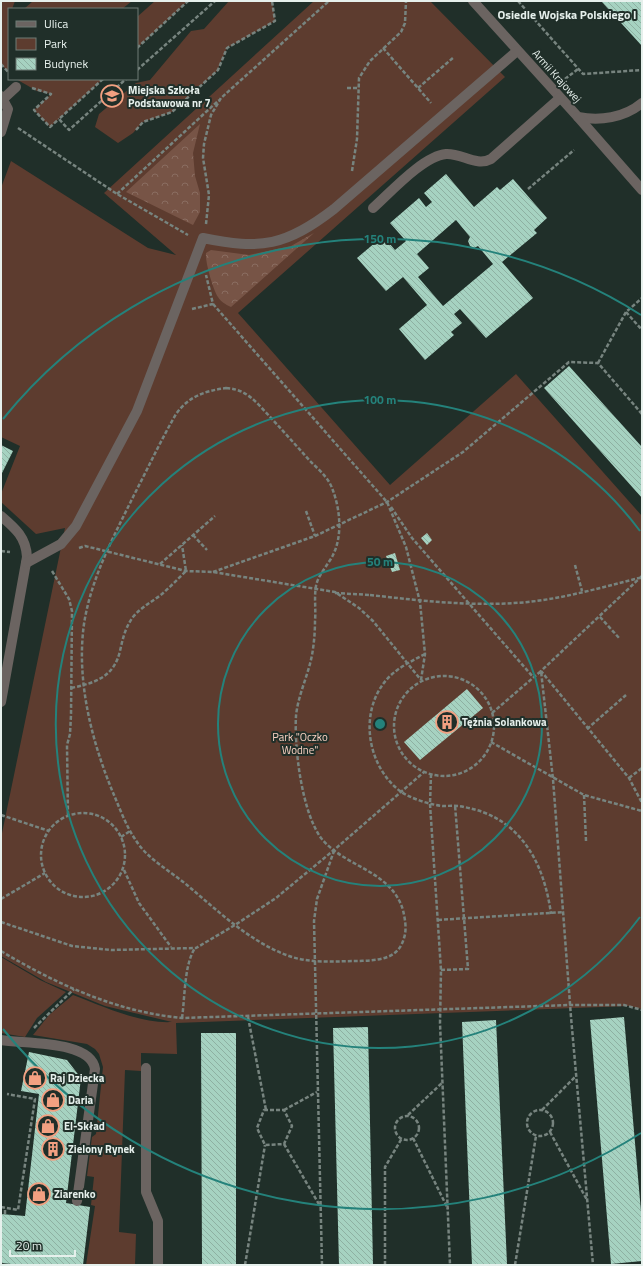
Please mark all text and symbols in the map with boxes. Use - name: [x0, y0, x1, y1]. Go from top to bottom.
- district label: Osiedle Wojska Polskiego I: [498, 5, 636, 24]
- legend: [8, 8, 138, 80]
- text: Ulica: [44, 14, 68, 33]
- text: Park: [44, 34, 67, 53]
- street label: Armii Krajowej: [529, 46, 585, 106]
- text: Budynek: [44, 54, 88, 73]
- place label: Miejska Szkoła Podstawowa nr 7: [128, 82, 211, 111]
- school or university icon: Miejska Szkoła Podstawowa nr 7: [99, 83, 125, 109]
- text: 150 m: [364, 229, 396, 248]
- text: 100 m: [364, 390, 396, 409]
- text: 50 m: [367, 552, 393, 571]
- building icon: Tężnia Solankowa: [434, 709, 460, 735]
- place label: Tężnia Solankowa: [462, 714, 547, 730]
- centre of rings: [373, 717, 387, 731]
- park label: Park "Oczko Wodne": [272, 729, 328, 758]
- shop icon: Raj Dziecka: [22, 1065, 48, 1091]
- place label: Raj Dziecka: [50, 1070, 105, 1086]
- shop icon: Daria: [40, 1087, 66, 1113]
- place label: Daria: [68, 1092, 94, 1108]
- shop icon: El-Skład: [35, 1113, 61, 1139]
- place label: El-Skład: [64, 1118, 105, 1134]
- building icon: Zielony Rynek: [40, 1136, 66, 1162]
- place label: Zielony Rynek: [68, 1141, 135, 1157]
- shop icon: Ziarenko: [26, 1181, 52, 1207]
- place label: Ziarenko: [54, 1186, 96, 1202]
- scale bar: [10, 1232, 75, 1258]
- text: 20 m: [16, 1236, 42, 1255]

